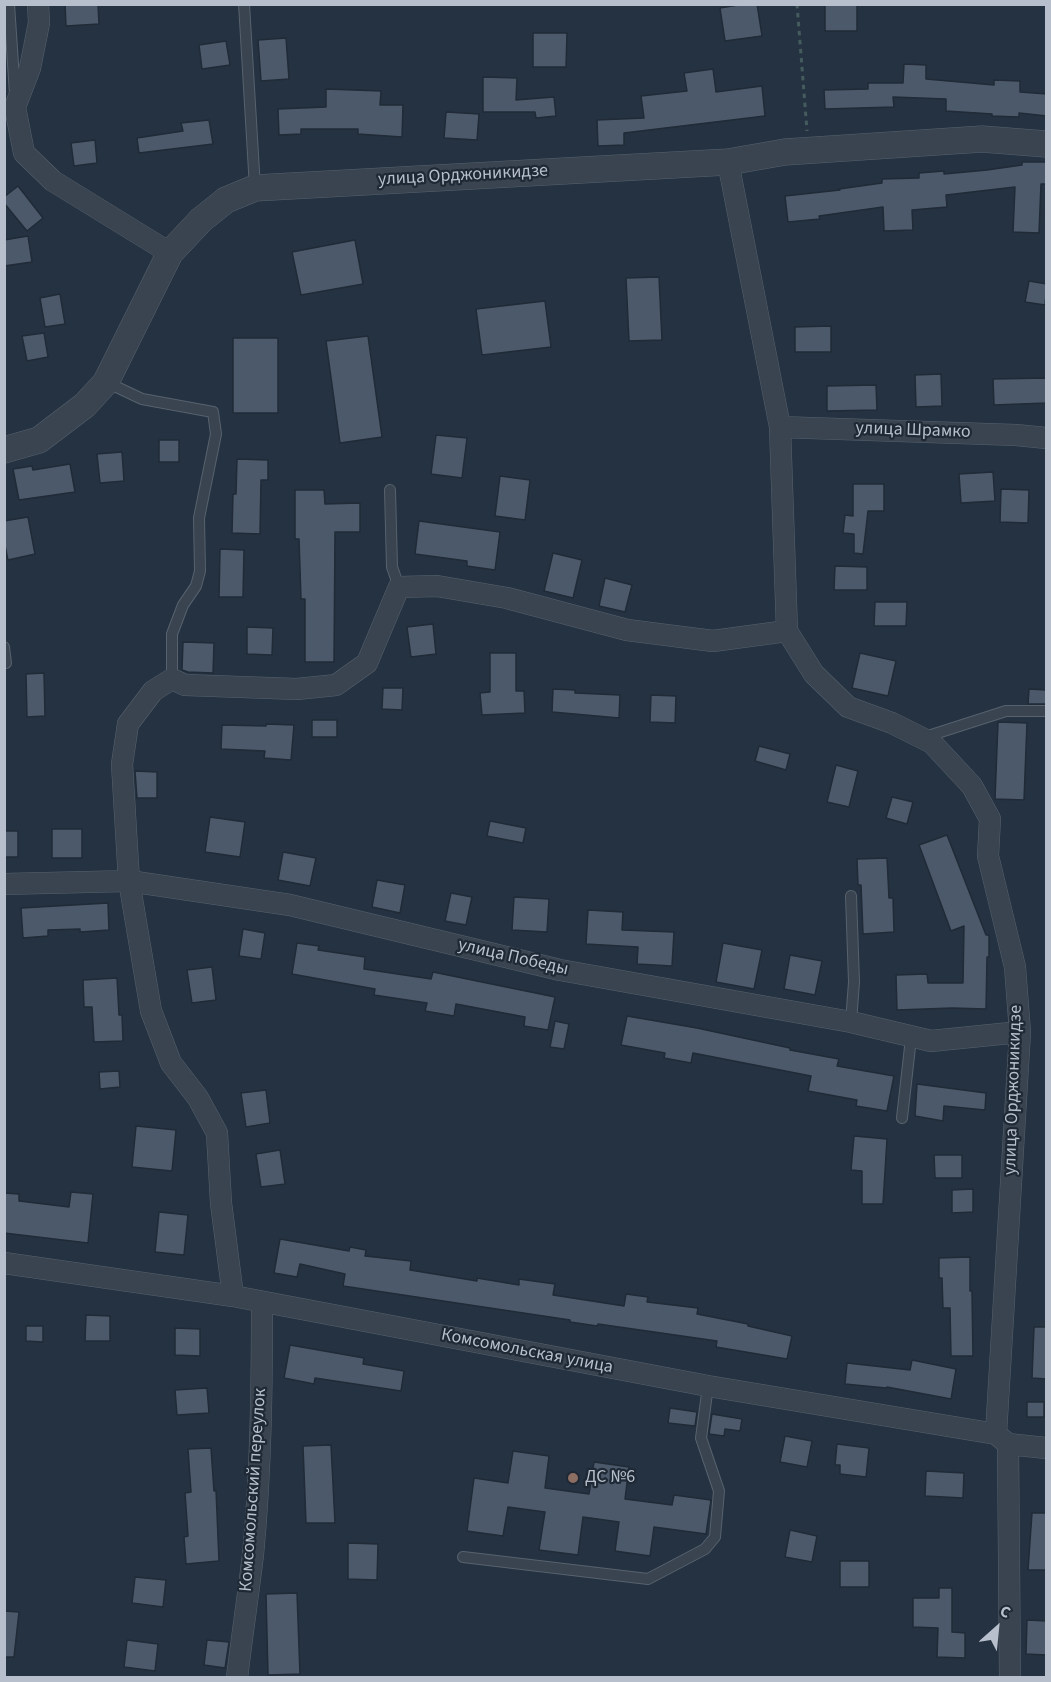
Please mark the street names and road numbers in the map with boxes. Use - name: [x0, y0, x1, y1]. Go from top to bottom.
- street label: улица Орджоникидзе: [377, 161, 549, 191]
- street label: улица Шрамко: [855, 418, 971, 444]
- street label: улица Победы: [456, 935, 570, 981]
- street label: улица Орджоникидзе: [1000, 1004, 1028, 1176]
- street label: Комсомольская улица: [439, 1325, 615, 1379]
- street label: Комсомольский переулок: [236, 1387, 272, 1593]

